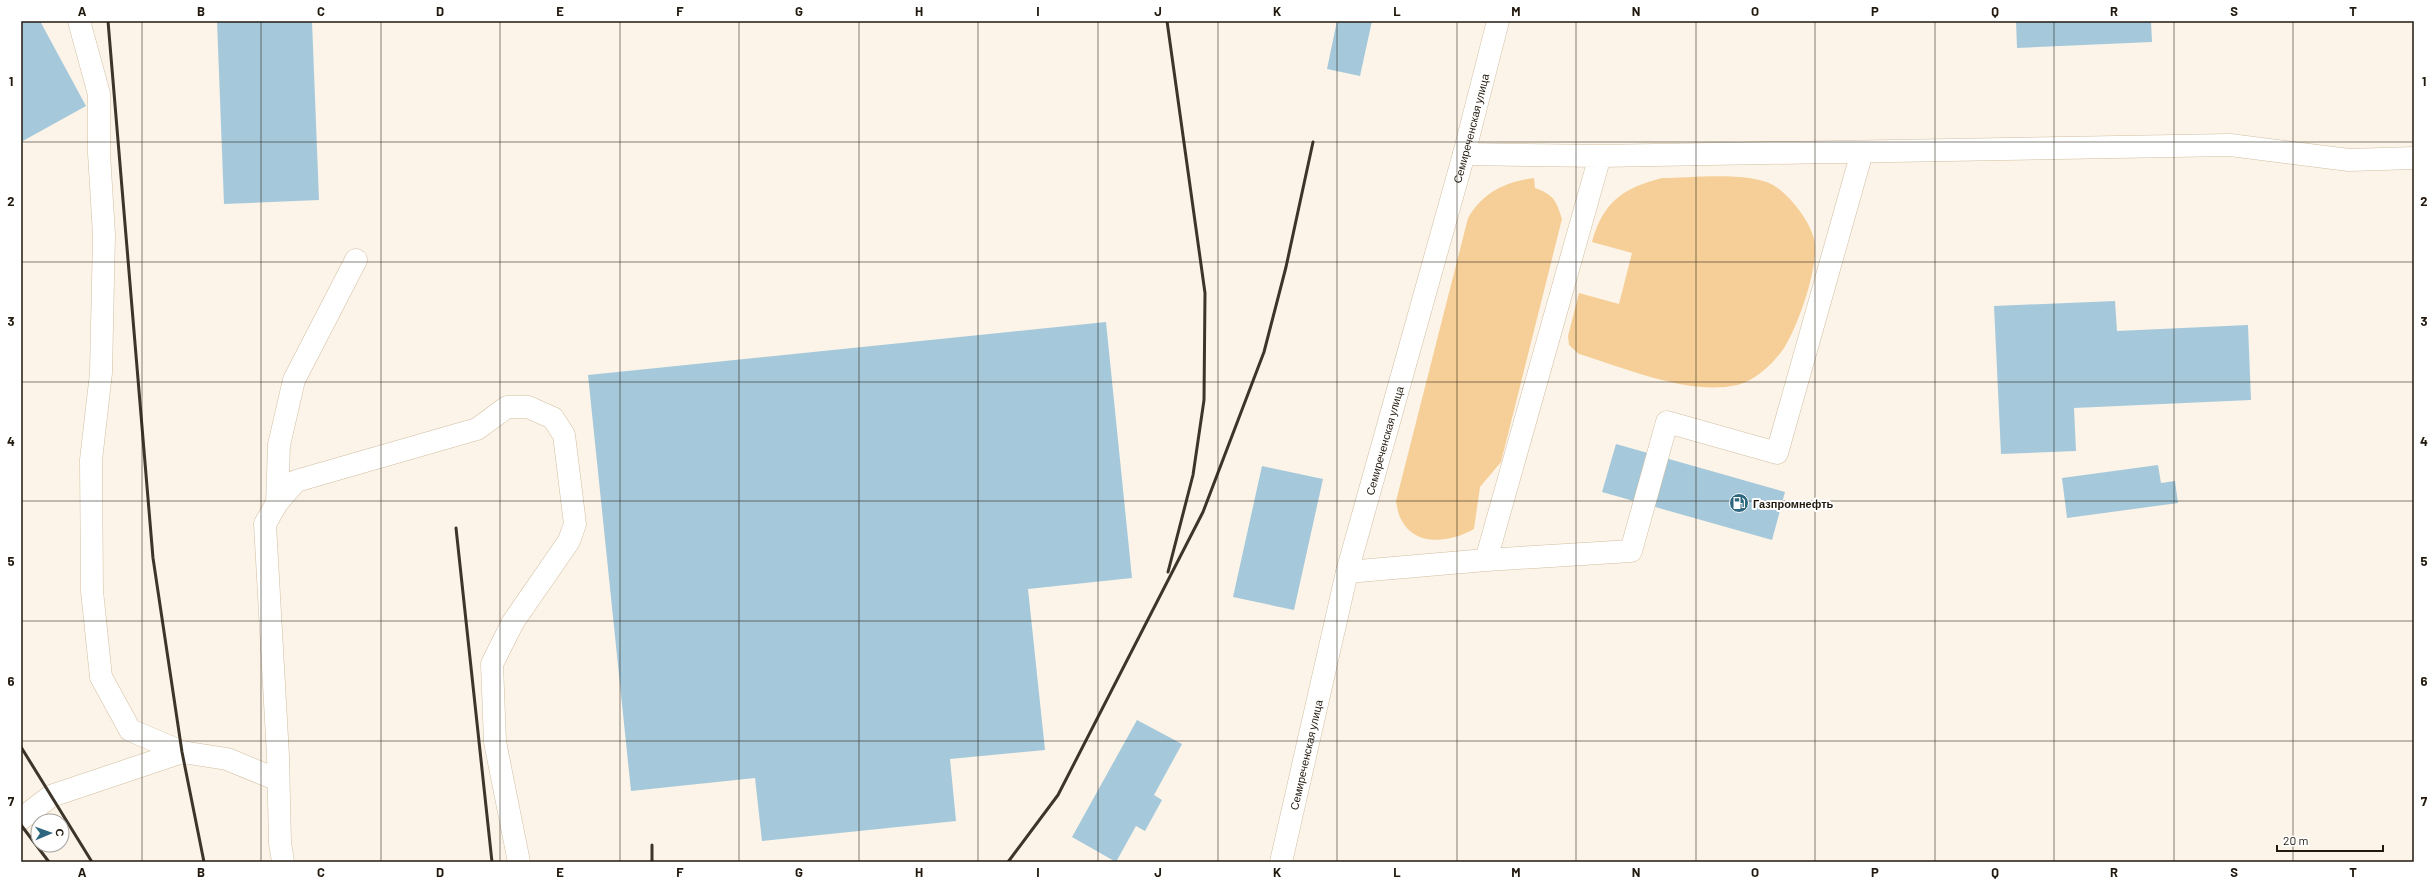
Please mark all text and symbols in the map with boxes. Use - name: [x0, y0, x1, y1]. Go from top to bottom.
- text: A: [78, 3, 87, 19]
- text: B: [197, 3, 205, 19]
- text: C: [317, 3, 325, 19]
- text: D: [436, 3, 444, 19]
- text: E: [556, 3, 564, 19]
- text: F: [676, 3, 684, 19]
- text: G: [795, 3, 803, 19]
- text: H: [915, 3, 923, 19]
- text: I: [1036, 3, 1040, 19]
- text: J: [1154, 3, 1162, 19]
- text: K: [1273, 3, 1281, 19]
- text: L: [1393, 3, 1401, 19]
- text: M: [1511, 3, 1521, 19]
- text: N: [1632, 3, 1640, 19]
- text: O: [1751, 3, 1759, 19]
- text: P: [1871, 3, 1879, 19]
- text: Q: [1991, 3, 1999, 19]
- text: R: [2110, 3, 2118, 19]
- text: S: [2230, 3, 2238, 19]
- text: T: [2349, 3, 2357, 19]
- street label: Семиреченская улица: [1450, 71, 1491, 185]
- text: 1: [9, 73, 13, 89]
- text: 1: [2422, 73, 2426, 89]
- text: 2: [7, 193, 15, 209]
- text: 2: [2420, 193, 2428, 209]
- text: 3: [7, 313, 15, 329]
- text: 3: [2420, 313, 2428, 329]
- street label: Семиреченская улица: [1362, 384, 1406, 497]
- text: 4: [7, 433, 15, 449]
- text: 4: [2420, 433, 2428, 449]
- fuel station icon: Газпромнефть: [1728, 492, 1750, 514]
- place label: Газпромнефть: [1753, 497, 1834, 510]
- text: 5: [7, 553, 15, 569]
- text: 5: [2420, 553, 2428, 569]
- text: 6: [8, 673, 15, 689]
- text: 6: [2421, 673, 2428, 689]
- street label: Семиреченская улица: [1287, 697, 1324, 811]
- text: 7: [8, 793, 15, 809]
- text: 7: [2421, 793, 2428, 809]
- north arrow: [30, 813, 70, 853]
- scale bar: [2277, 827, 2383, 853]
- text: С: [54, 828, 67, 837]
- text: 20 m: [2283, 833, 2309, 847]
- text: A: [78, 864, 87, 880]
- text: B: [197, 864, 205, 880]
- text: C: [317, 864, 325, 880]
- text: D: [436, 864, 444, 880]
- text: E: [556, 864, 564, 880]
- text: F: [676, 864, 684, 880]
- text: G: [795, 864, 803, 880]
- text: H: [915, 864, 923, 880]
- text: I: [1036, 864, 1040, 880]
- text: J: [1154, 864, 1162, 880]
- text: K: [1273, 864, 1281, 880]
- text: L: [1393, 864, 1401, 880]
- text: M: [1511, 864, 1521, 880]
- text: N: [1632, 864, 1640, 880]
- text: O: [1751, 864, 1759, 880]
- text: P: [1871, 864, 1879, 880]
- text: Q: [1991, 864, 1999, 880]
- text: R: [2110, 864, 2118, 880]
- text: S: [2230, 864, 2238, 880]
- text: T: [2349, 864, 2357, 880]

